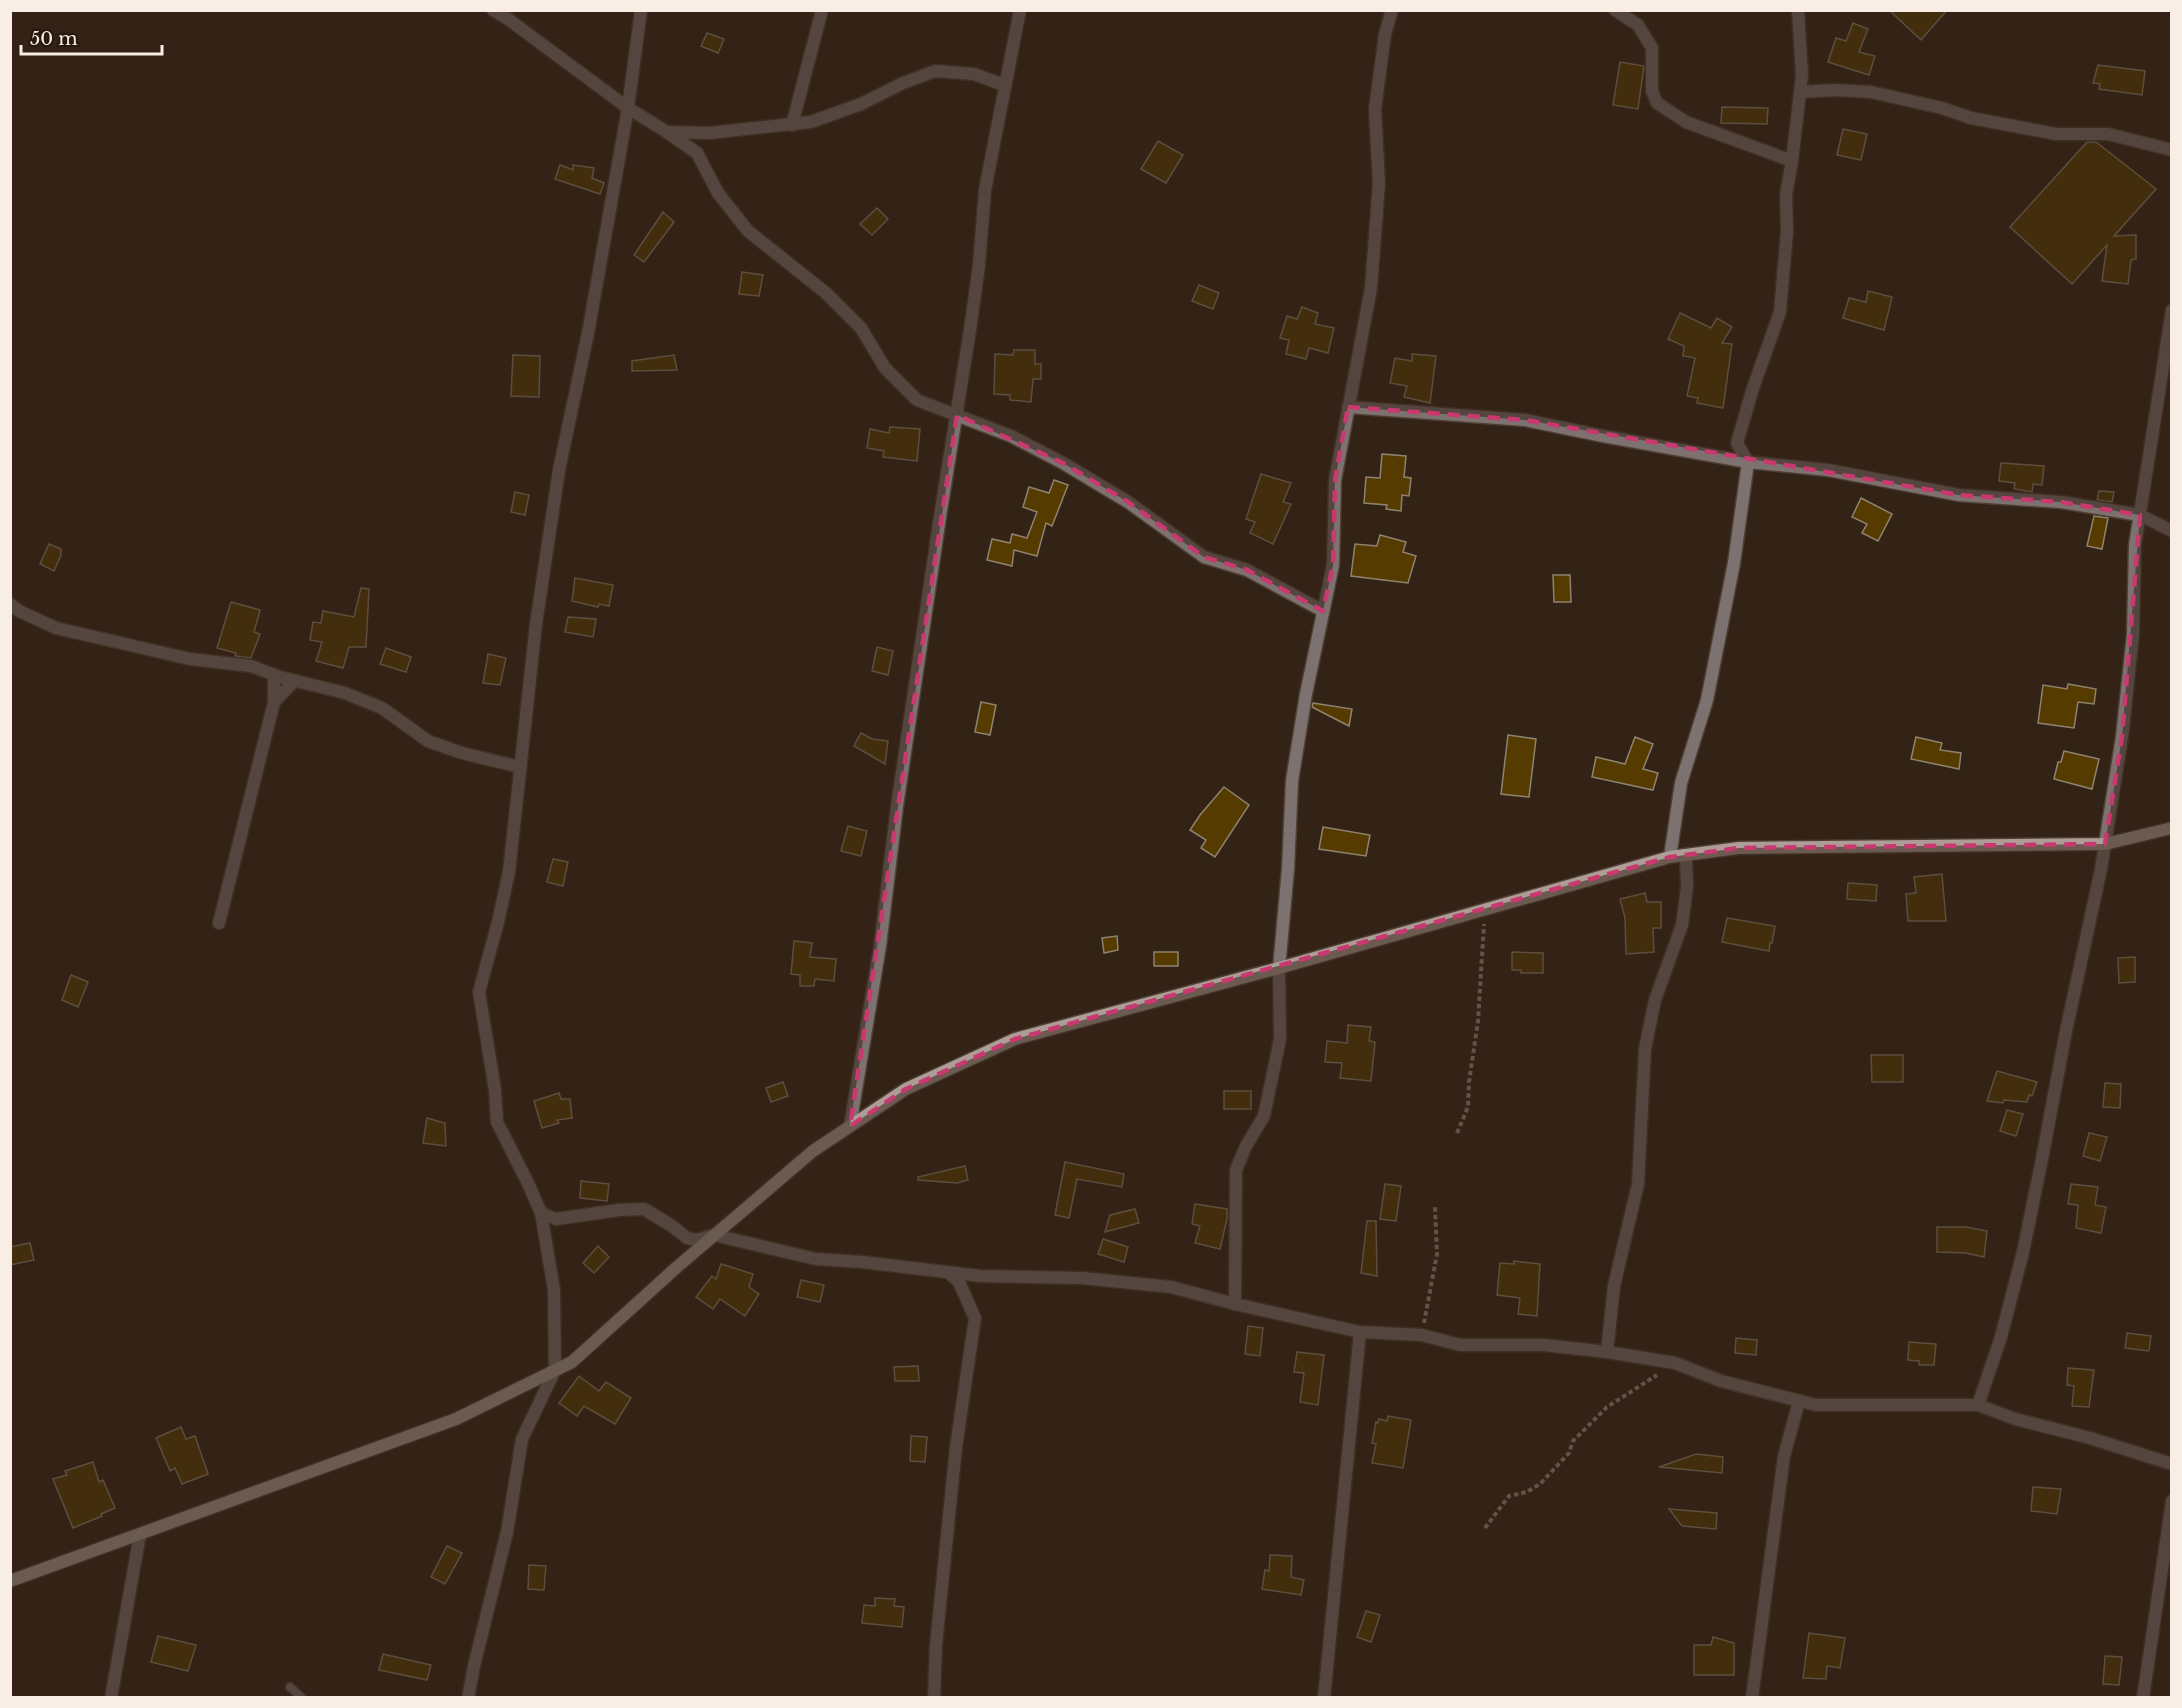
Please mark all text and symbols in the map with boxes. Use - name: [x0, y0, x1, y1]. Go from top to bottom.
- scale bar: [21, 18, 162, 56]
- text: 50 m: [30, 28, 78, 50]

